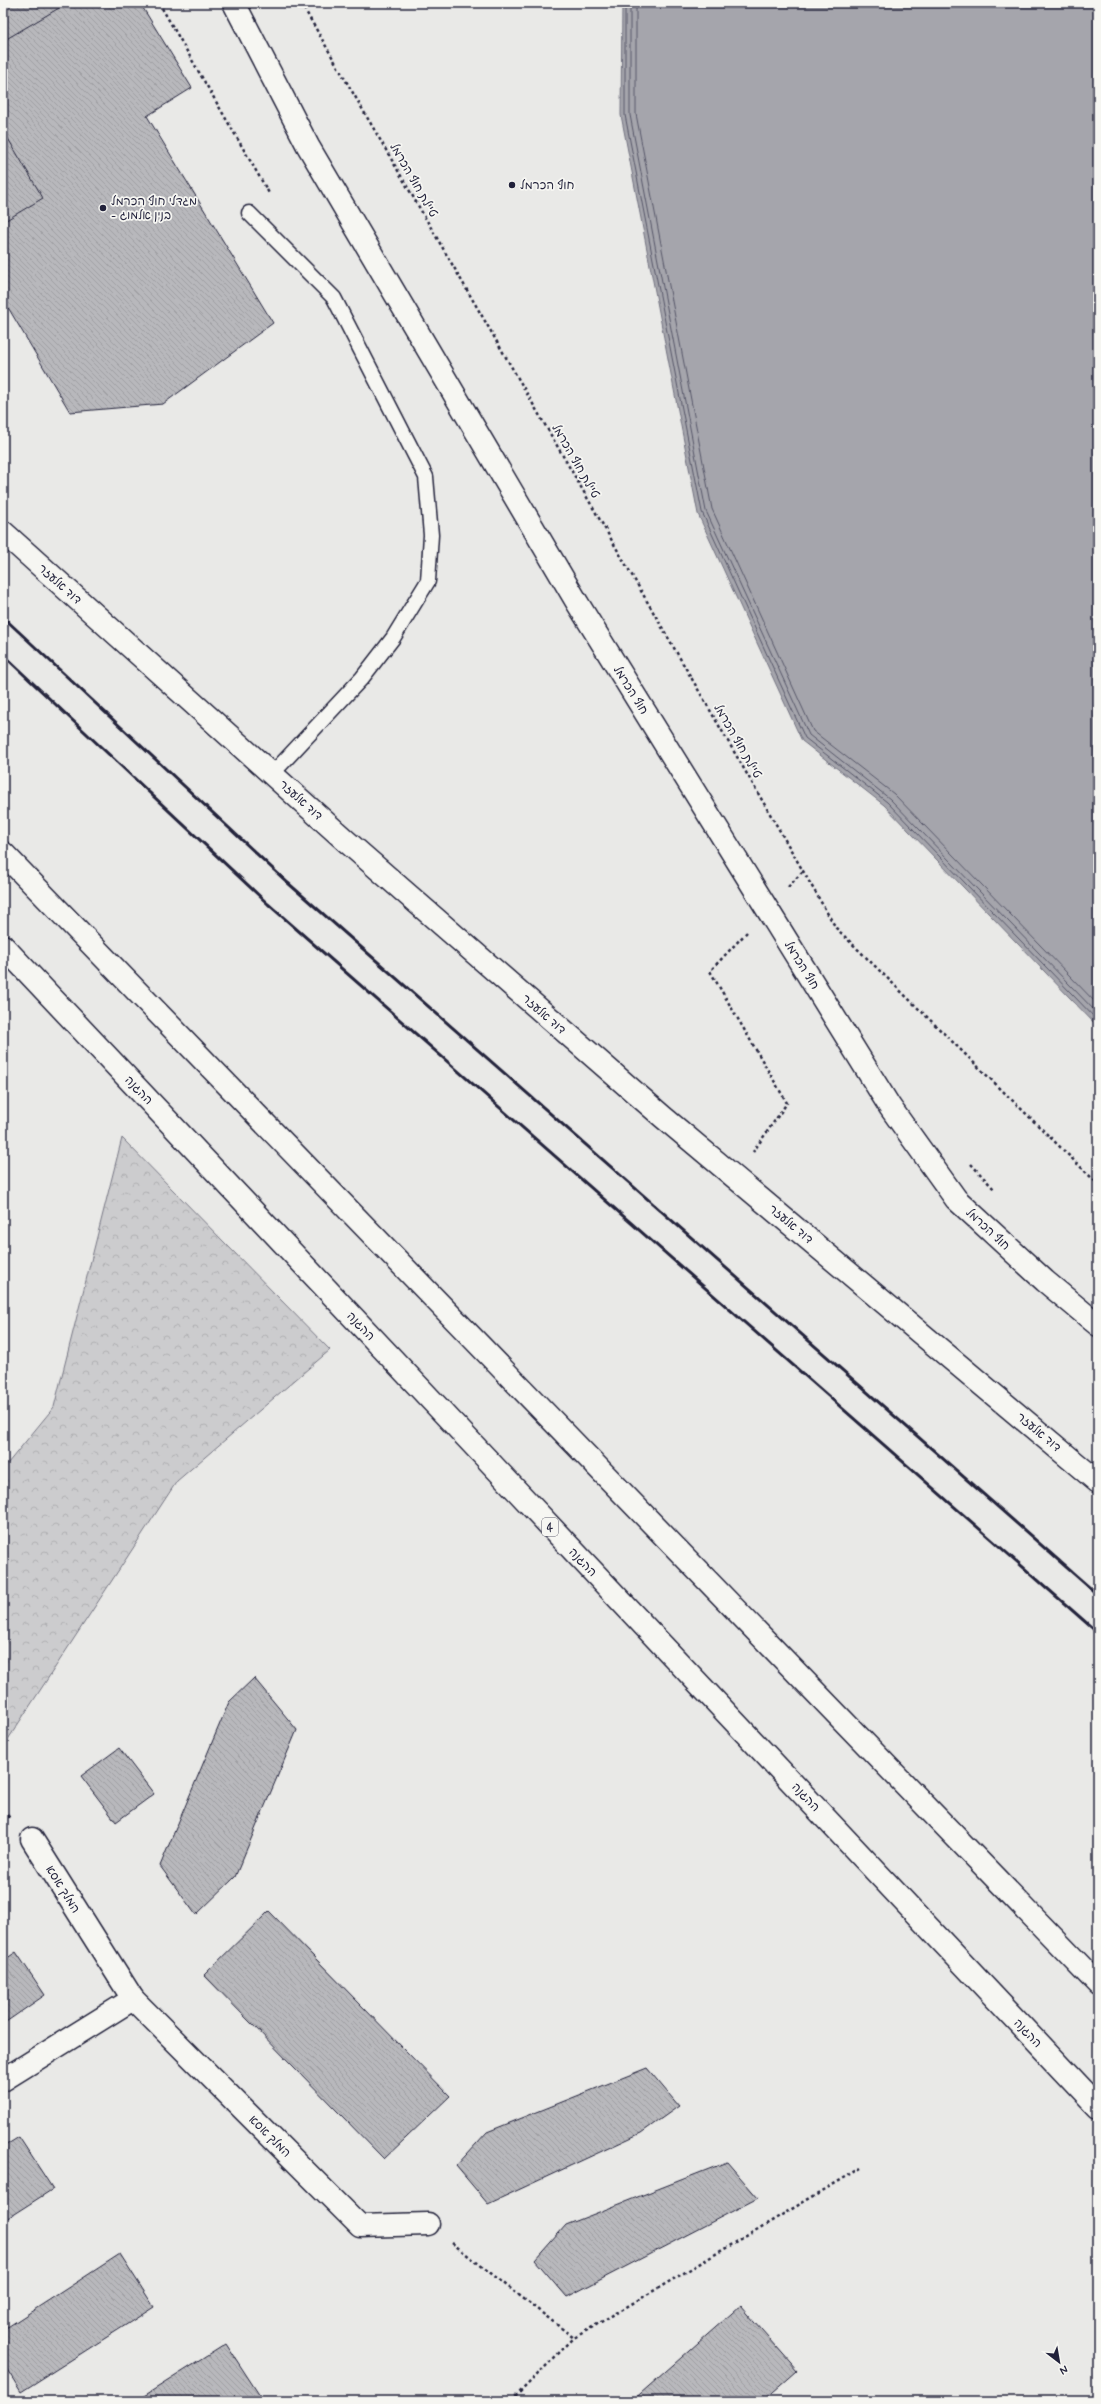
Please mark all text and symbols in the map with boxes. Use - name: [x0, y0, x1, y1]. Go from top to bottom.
- street label: טיילת חוף הכרמל: [385, 140, 441, 221]
- place label: חוף הכרמל: [520, 178, 575, 194]
- marker: חוף הכרמל: [507, 180, 517, 190]
- place label: מגדלי חוף הכרמל - בנין אלמוג: [111, 194, 197, 224]
- marker: מגדלי חוף הכרמל - בנין אלמוג: [98, 203, 108, 213]
- street label: טיילת חוף הכרמל: [547, 421, 603, 502]
- street label: דוד אלעזר: [34, 561, 84, 609]
- street label: חוף הכרמל: [609, 663, 651, 718]
- street label: טיילת חוף הכרמל: [709, 701, 765, 782]
- street label: דוד אלעזר: [275, 777, 325, 825]
- street label: חוף הכרמל: [780, 938, 822, 993]
- street label: דוד אלעזר: [518, 991, 569, 1038]
- street label: ההגנה: [121, 1073, 156, 1109]
- street label: דוד אלעזר: [765, 1202, 816, 1248]
- street label: חוף הכרמל: [962, 1205, 1013, 1254]
- street label: ההגנה: [343, 1309, 378, 1345]
- street label: דוד אלעזר: [1013, 1410, 1064, 1456]
- road number: 4: [542, 1518, 558, 1536]
- street label: ההגנה: [565, 1545, 600, 1581]
- street label: ההגנה: [788, 1780, 823, 1816]
- street label: המלך אסא: [41, 1863, 83, 1916]
- street label: ההגנה: [1010, 2016, 1045, 2052]
- street label: המלך אסא: [245, 2112, 294, 2161]
- north arrow: [1039, 2342, 1079, 2382]
- text: N: [1057, 2362, 1070, 2378]

